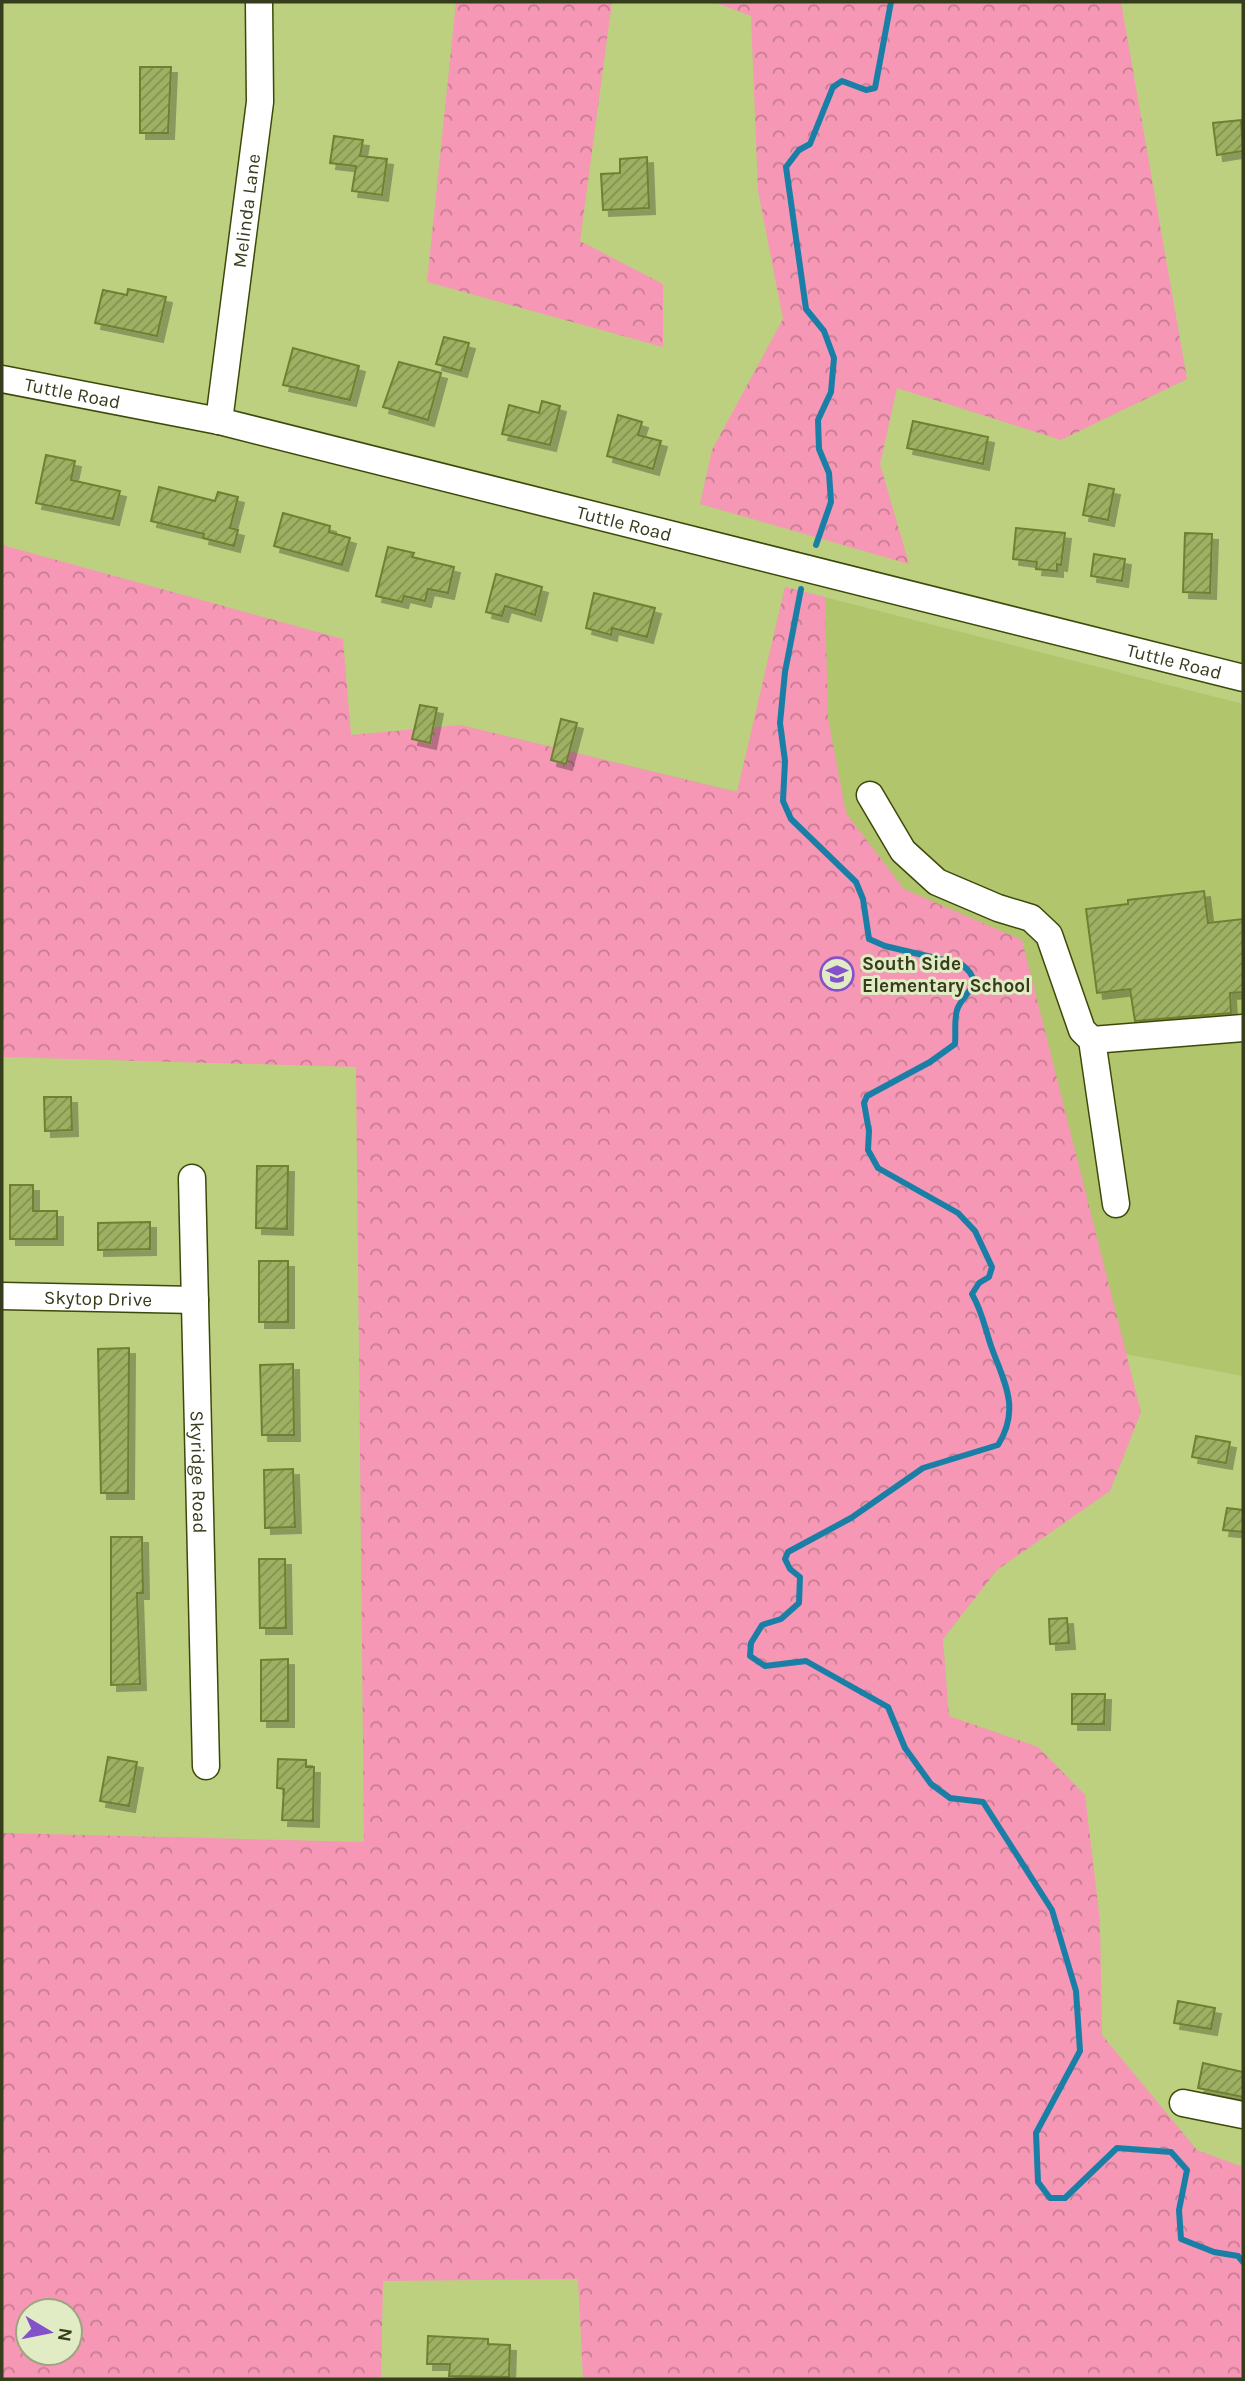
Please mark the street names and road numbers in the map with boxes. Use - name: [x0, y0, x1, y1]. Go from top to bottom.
- street label: Melinda Lane: [229, 152, 265, 269]
- street label: Tuttle Road: [23, 374, 122, 414]
- street label: Tuttle Road: [574, 501, 674, 546]
- street label: Tuttle Road: [1124, 639, 1224, 684]
- street label: Skytop Drive: [44, 1287, 152, 1311]
- street label: Skyridge Road: [186, 1410, 210, 1534]

